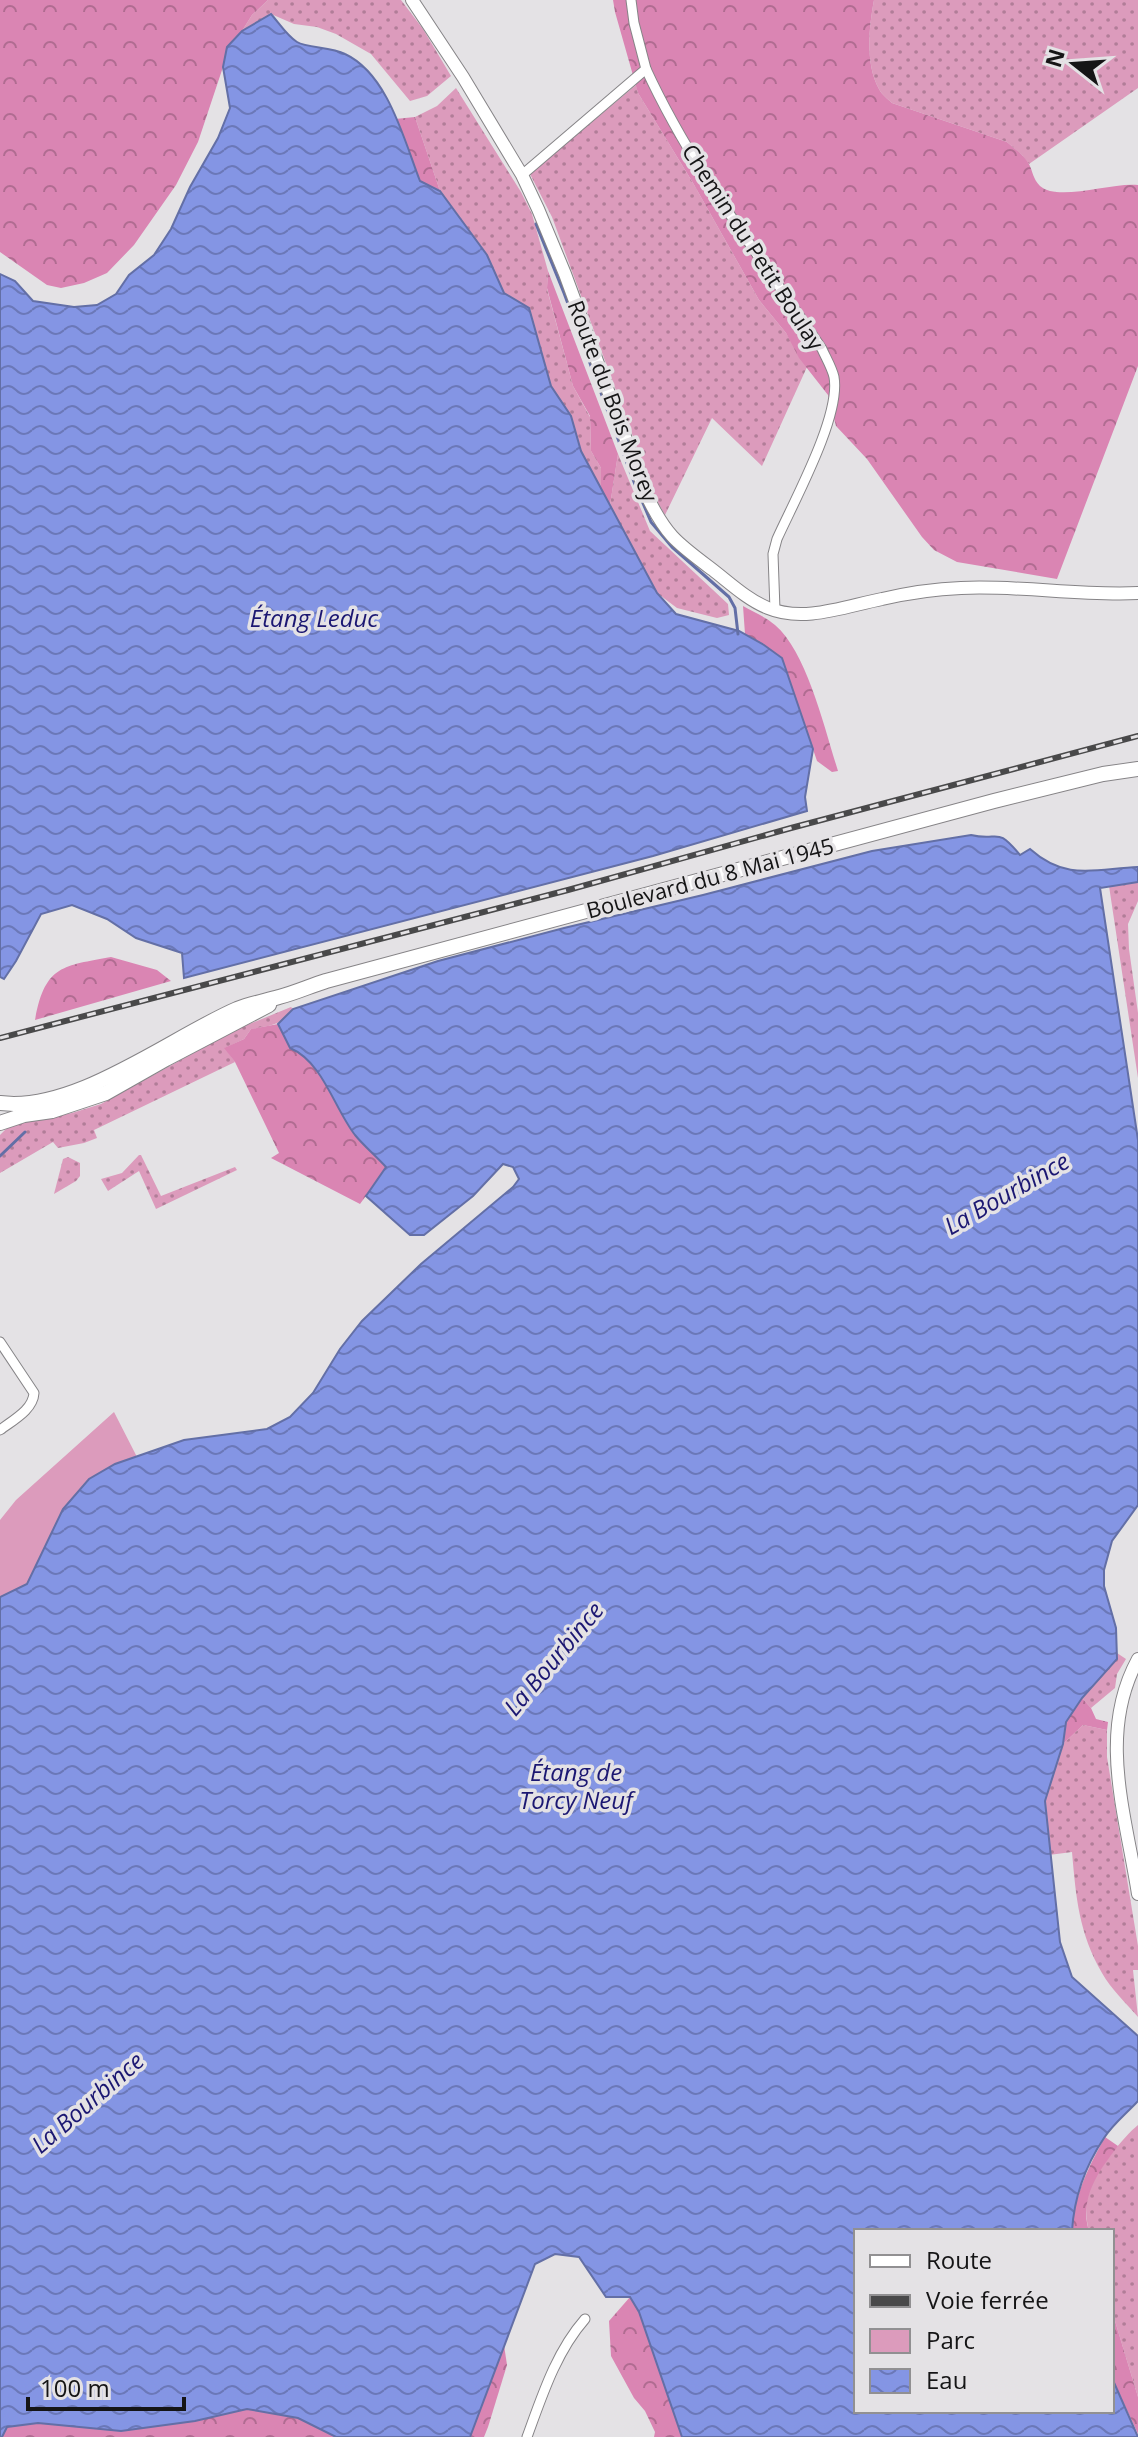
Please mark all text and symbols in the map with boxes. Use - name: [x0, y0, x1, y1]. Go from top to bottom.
- north arrow: [1034, 24, 1114, 104]
- text: N: [1037, 45, 1071, 71]
- street label: Chemin du Petit Boulay: [676, 138, 832, 356]
- street label: Route du Bois Morey: [562, 296, 667, 507]
- water label: Étang Leduc: [250, 601, 379, 634]
- street label: Boulevard du 8 Mai 1945: [583, 830, 837, 924]
- water label: La Bourbince: [938, 1144, 1075, 1242]
- water label: La Bourbince: [495, 1594, 610, 1722]
- water label: Étang de Torcy Neuf: [519, 1755, 636, 1816]
- water label: La Bourbince: [24, 2044, 150, 2160]
- legend: [854, 2229, 1114, 2413]
- text: Route: [926, 2243, 992, 2276]
- text: Voie ferrée: [926, 2283, 1049, 2316]
- text: Parc: [926, 2323, 975, 2356]
- scale bar: [28, 2361, 184, 2411]
- text: Eau: [926, 2363, 967, 2396]
- text: 100 m: [40, 2371, 110, 2404]

